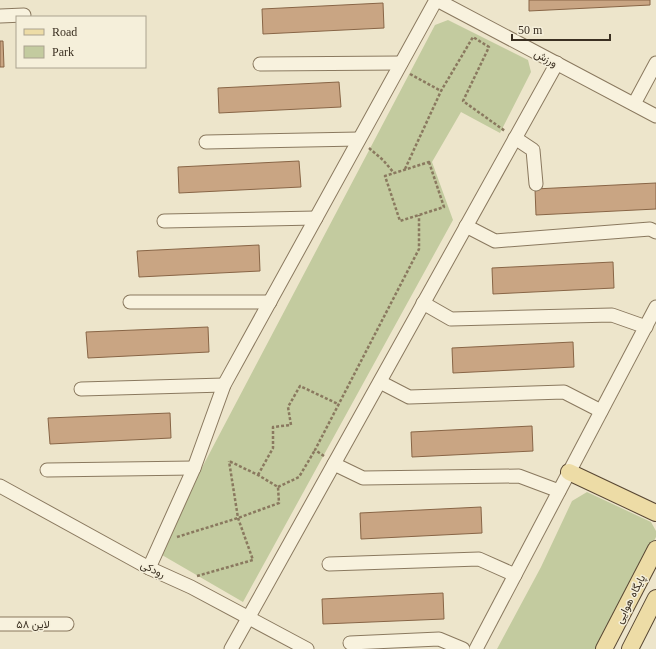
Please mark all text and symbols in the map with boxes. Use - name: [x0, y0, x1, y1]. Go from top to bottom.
- legend: [16, 16, 146, 68]
- scale bar: [512, 16, 610, 42]
- text: 50 m: [518, 23, 543, 37]
- text: Road: [52, 25, 77, 39]
- text: Park: [52, 45, 74, 59]
- street label: ورزش: [532, 47, 560, 70]
- street label: رودکی: [138, 558, 167, 581]
- street label: پایگاه هوایی: [613, 573, 649, 626]
- street label: لاین ۵۸: [16, 618, 50, 631]

